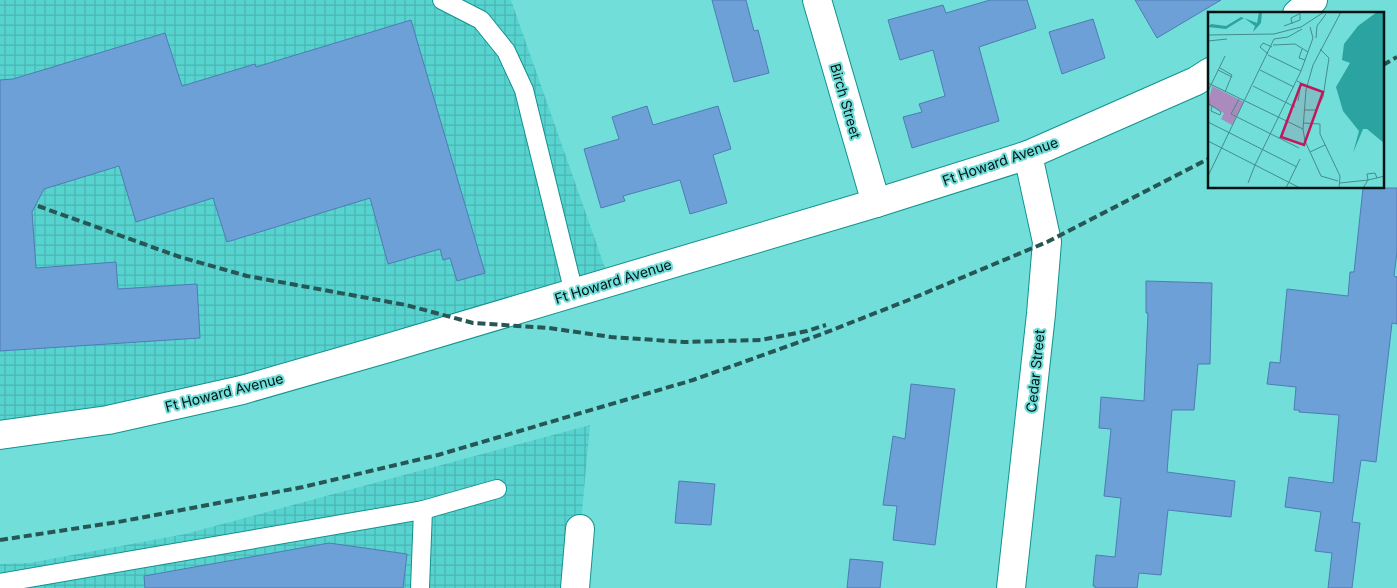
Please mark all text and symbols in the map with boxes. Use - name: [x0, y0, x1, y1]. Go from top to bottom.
- inset map: [1208, 12, 1384, 189]
- street label: Birch Street: [827, 61, 865, 141]
- street label: Ft Howard Avenue: [940, 133, 1060, 189]
- street label: Ft Howard Avenue: [552, 255, 674, 307]
- street label: Cedar Street: [1022, 328, 1048, 413]
- street label: Ft Howard Avenue: [163, 369, 285, 415]

